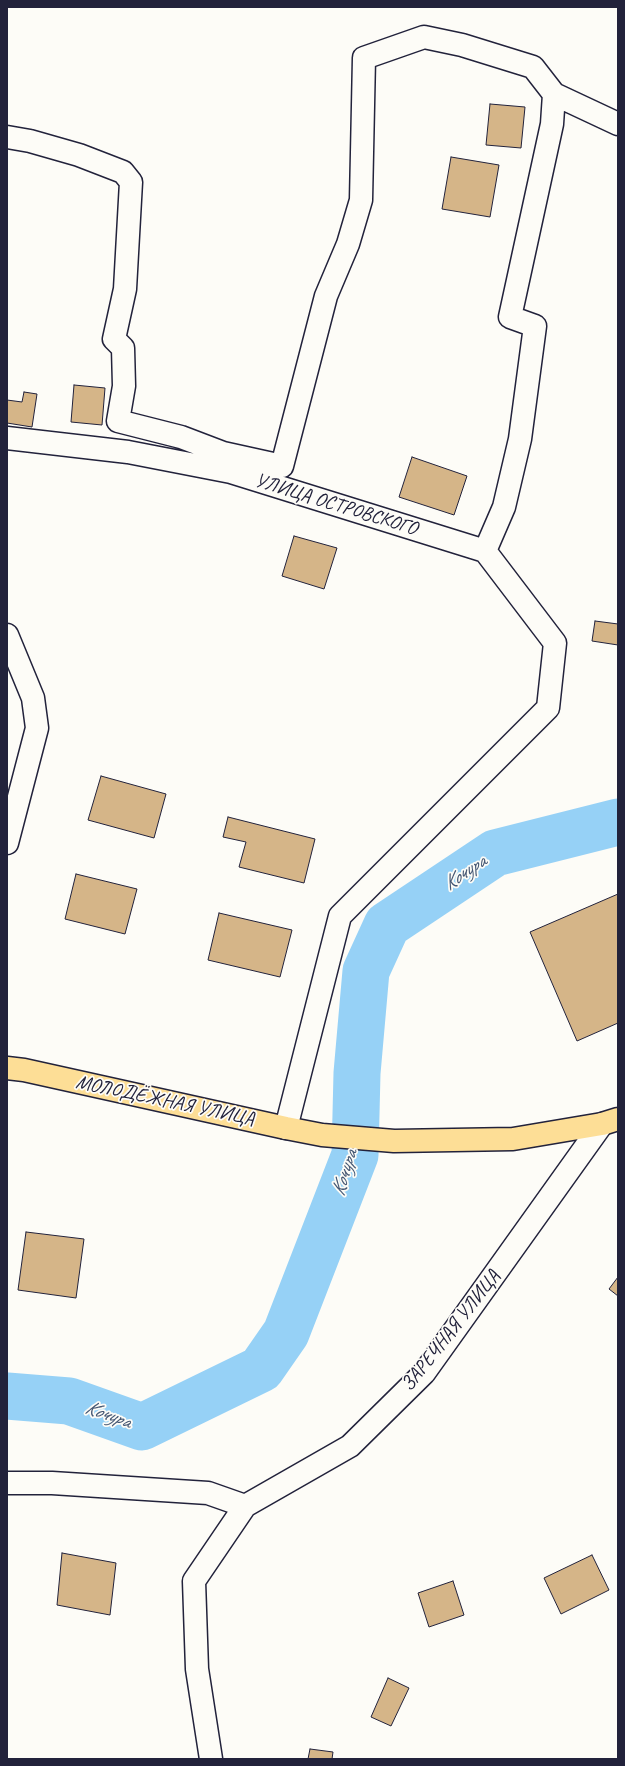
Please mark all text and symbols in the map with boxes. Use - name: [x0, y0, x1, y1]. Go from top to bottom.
- street label: УЛИЦА ОСТРОВСКОГО: [252, 469, 420, 541]
- water label: Кочура: [439, 849, 491, 897]
- street label: МОЛОДЁЖНАЯ УЛИЦА: [73, 1070, 257, 1132]
- water label: Кочура: [326, 1147, 364, 1199]
- street label: ЗАРЕЧНАЯ УЛИЦА: [396, 1266, 506, 1396]
- water label: Кочура: [82, 1395, 134, 1435]

